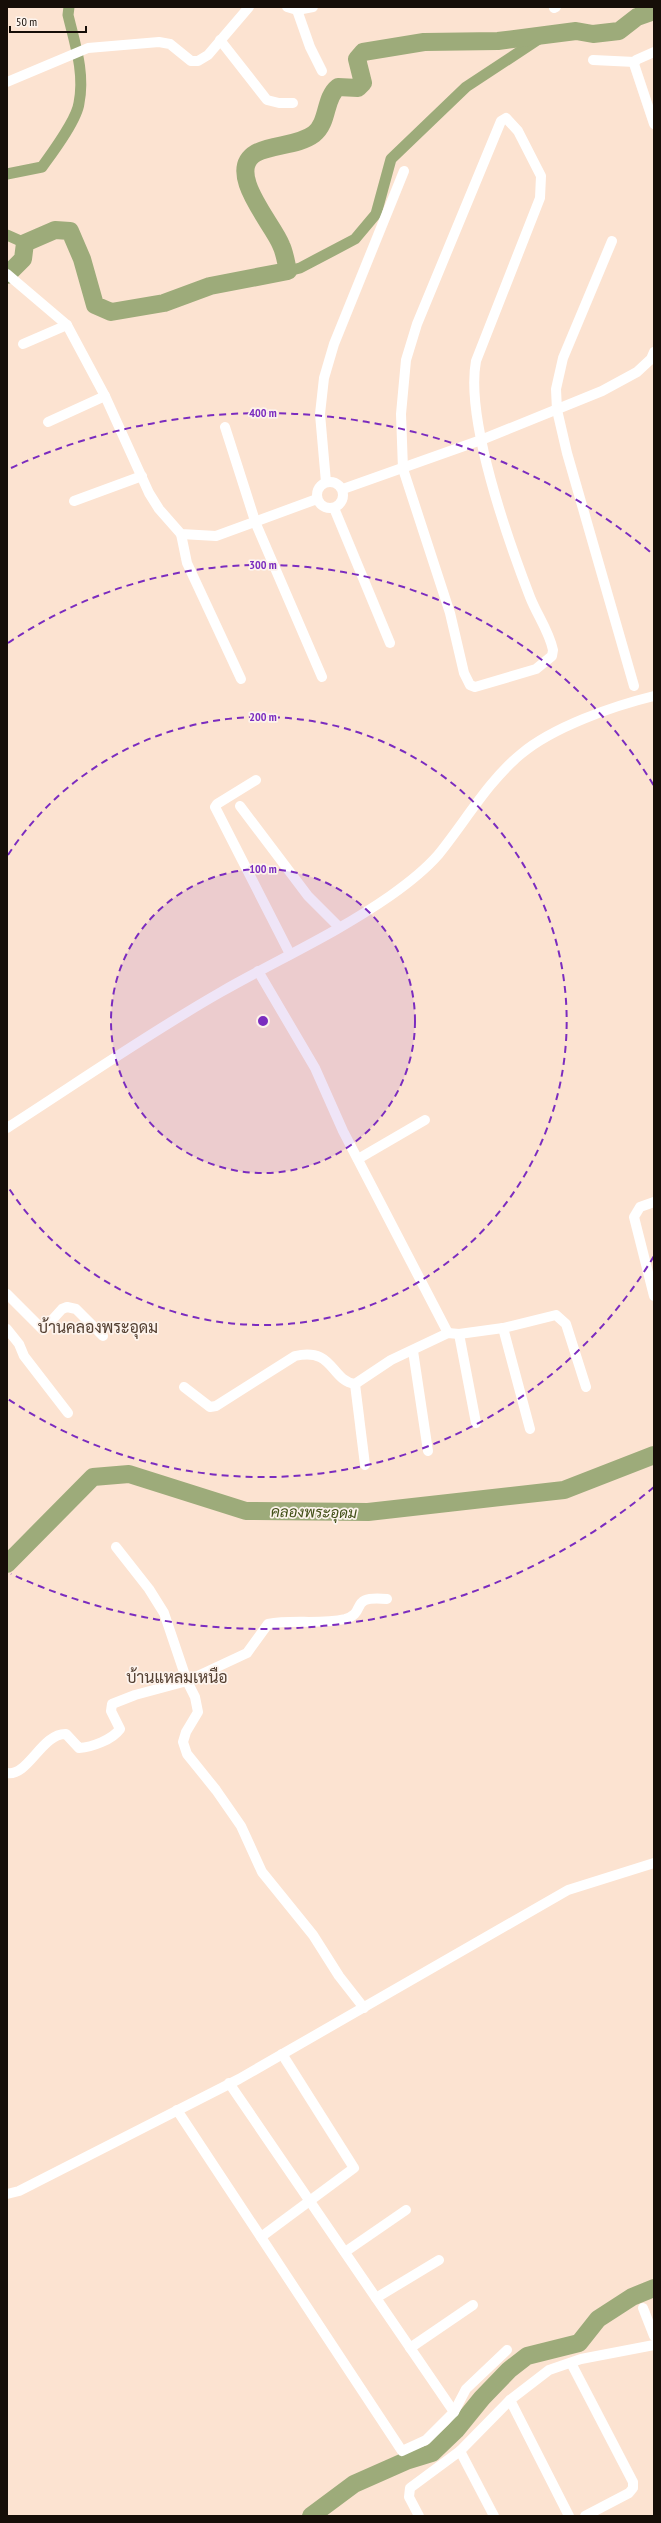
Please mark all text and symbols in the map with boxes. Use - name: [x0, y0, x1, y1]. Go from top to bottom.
- scale bar: [10, 8, 86, 34]
- text: 50 m: [16, 14, 37, 29]
- text: 400 m: [249, 405, 277, 420]
- text: 300 m: [249, 557, 277, 572]
- text: 200 m: [249, 709, 277, 724]
- text: 100 m: [249, 861, 277, 876]
- centre of rings: [256, 1014, 270, 1028]
- district label: บ้านคลองพระอุดม: [38, 1317, 158, 1339]
- water label: คลองพระอุดม: [271, 1502, 357, 1524]
- district label: บ้านแหลมเหนือ: [126, 1667, 228, 1687]

